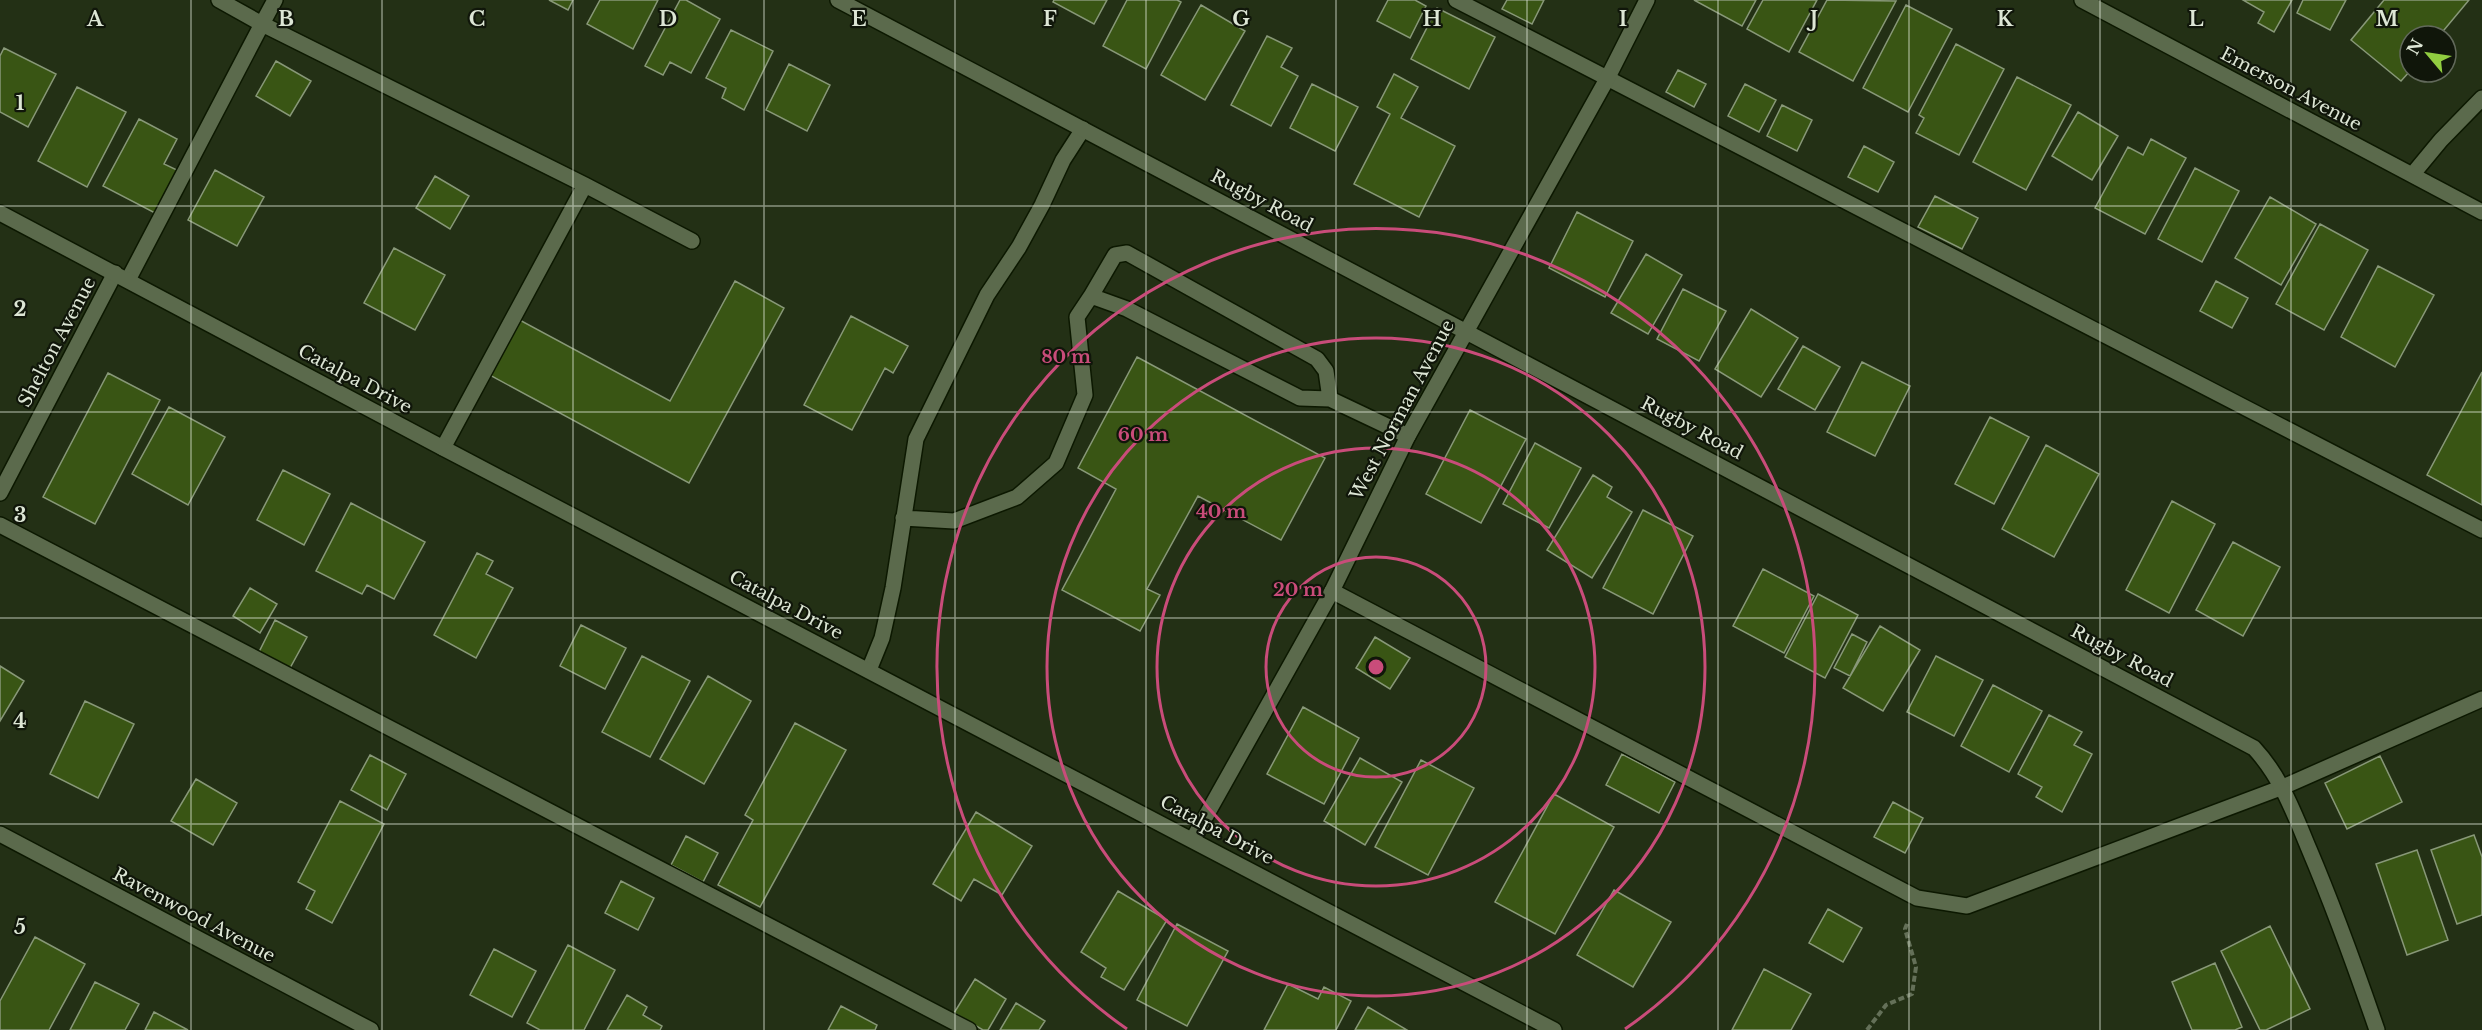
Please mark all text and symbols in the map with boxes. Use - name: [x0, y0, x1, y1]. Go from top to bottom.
- text: A: [86, 7, 104, 31]
- text: B: [278, 7, 294, 31]
- text: C: [469, 7, 485, 31]
- text: D: [659, 7, 677, 31]
- text: E: [851, 7, 867, 31]
- text: F: [1043, 7, 1057, 31]
- text: G: [1232, 7, 1250, 31]
- text: H: [1423, 7, 1442, 31]
- text: I: [1619, 7, 1627, 31]
- text: J: [1806, 7, 1818, 31]
- text: K: [1997, 7, 2014, 31]
- text: L: [2188, 7, 2204, 31]
- text: M: [2376, 7, 2399, 31]
- north arrow: [2398, 24, 2458, 84]
- text: N: [2402, 35, 2427, 58]
- street label: Emerson Avenue: [2217, 43, 2365, 135]
- text: 1: [16, 91, 25, 115]
- street label: Rugby Road: [1207, 165, 1317, 237]
- street label: Shelton Avenue: [13, 273, 101, 411]
- text: 2: [13, 297, 27, 321]
- street label: West Norman Avenue: [1345, 316, 1459, 505]
- street label: Catalpa Drive: [294, 340, 416, 418]
- text: 80 m: [1041, 346, 1091, 368]
- street label: Rugby Road: [1637, 392, 1747, 464]
- text: 60 m: [1118, 424, 1168, 446]
- text: 40 m: [1196, 501, 1246, 523]
- text: 3: [14, 503, 26, 527]
- street label: Catalpa Drive: [725, 566, 847, 644]
- text: 20 m: [1273, 579, 1323, 601]
- street label: Rugby Road: [2067, 620, 2177, 692]
- centre of rings: [1366, 657, 1386, 677]
- text: 4: [13, 709, 27, 733]
- street label: Catalpa Drive: [1156, 791, 1278, 869]
- street label: Ravenwood Avenue: [109, 863, 279, 967]
- text: 5: [14, 915, 26, 939]

